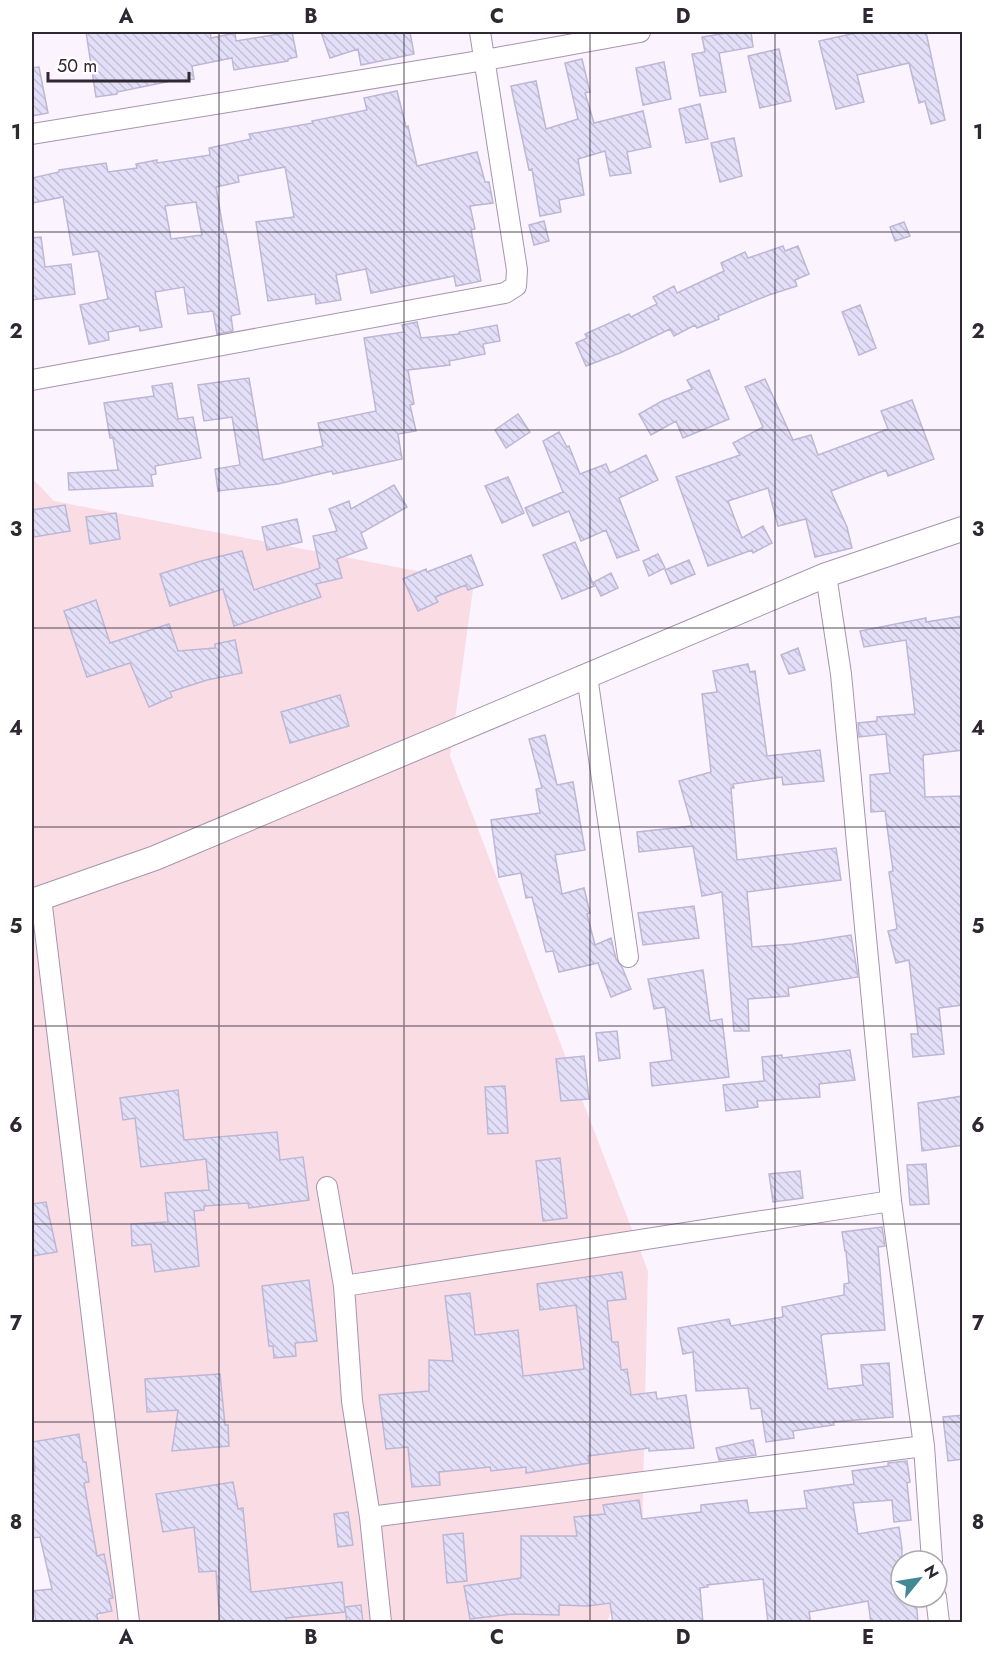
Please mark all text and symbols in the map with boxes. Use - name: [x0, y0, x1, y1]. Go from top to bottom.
- text: A: [118, 2, 134, 31]
- text: B: [304, 2, 318, 31]
- text: C: [490, 2, 504, 31]
- text: D: [676, 2, 690, 31]
- text: E: [862, 2, 874, 31]
- scale bar: [48, 45, 189, 83]
- text: 50 m: [57, 53, 97, 79]
- text: 1: [11, 118, 21, 147]
- text: 1: [973, 118, 983, 147]
- text: 2: [9, 317, 23, 346]
- text: 2: [971, 317, 985, 346]
- text: 3: [10, 515, 22, 544]
- text: 3: [972, 515, 984, 544]
- text: 4: [9, 714, 23, 743]
- text: 4: [971, 714, 985, 743]
- text: 5: [10, 912, 23, 941]
- text: 5: [972, 912, 985, 941]
- text: 6: [9, 1111, 23, 1140]
- text: 6: [971, 1111, 985, 1140]
- text: 7: [10, 1309, 23, 1338]
- text: 7: [972, 1309, 985, 1338]
- text: 8: [10, 1508, 22, 1537]
- text: 8: [972, 1508, 984, 1537]
- north arrow: [889, 1549, 949, 1609]
- text: N: [918, 1560, 945, 1583]
- text: A: [118, 1623, 134, 1652]
- text: B: [304, 1623, 318, 1652]
- text: C: [490, 1623, 504, 1652]
- text: D: [676, 1623, 690, 1652]
- text: E: [862, 1623, 874, 1652]

